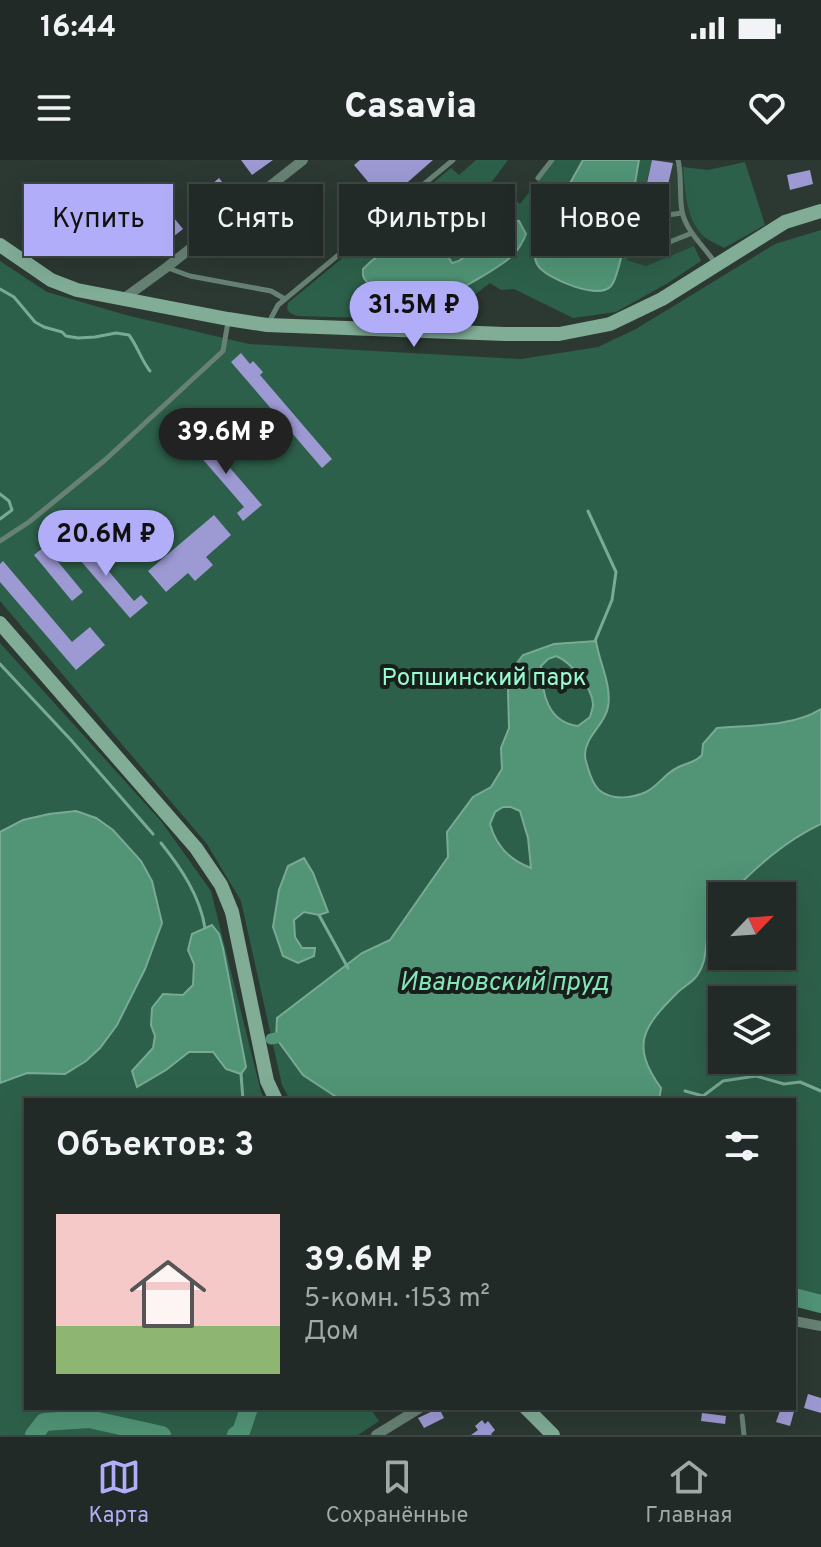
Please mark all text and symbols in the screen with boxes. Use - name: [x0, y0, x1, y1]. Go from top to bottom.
- text: 16:44: [40, 10, 116, 47]
- text: Casavia: [344, 85, 477, 131]
- icon: menu: [32, 86, 76, 130]
- icon: heart: [745, 86, 789, 130]
- chip: Купить: [24, 184, 173, 256]
- chip: Снять: [189, 184, 323, 256]
- chip: Фильтры: [339, 184, 515, 256]
- chip: Новое: [531, 184, 669, 256]
- pin: 31.5M ₽: [340, 281, 488, 349]
- text: 31.5M ₽: [368, 290, 460, 323]
- pin: 39.6M ₽: [152, 408, 300, 476]
- text: 39.6M ₽: [177, 417, 275, 450]
- pin: 20.6M ₽: [32, 510, 180, 578]
- text: 20.6M ₽: [56, 519, 156, 552]
- park label: Ропшинский парк: [381, 664, 587, 694]
- north arrow: [708, 882, 796, 970]
- map controls: [708, 882, 796, 1074]
- water label: Ивановский пруд: [399, 967, 609, 1000]
- button: layers: [708, 986, 796, 1074]
- icon: filters: [720, 1124, 764, 1168]
- text: Объектов: 3: [56, 1125, 254, 1168]
- text: 39.6M ₽: [304, 1240, 433, 1283]
- icon: home: [120, 1246, 216, 1342]
- text: 5-комн. · 153 m²: [304, 1283, 490, 1316]
- text: Дом: [304, 1316, 359, 1349]
- tab: Карта: [88, 1455, 149, 1530]
- tab: Сохранённые: [326, 1455, 468, 1530]
- tab: Главная: [645, 1455, 733, 1530]

